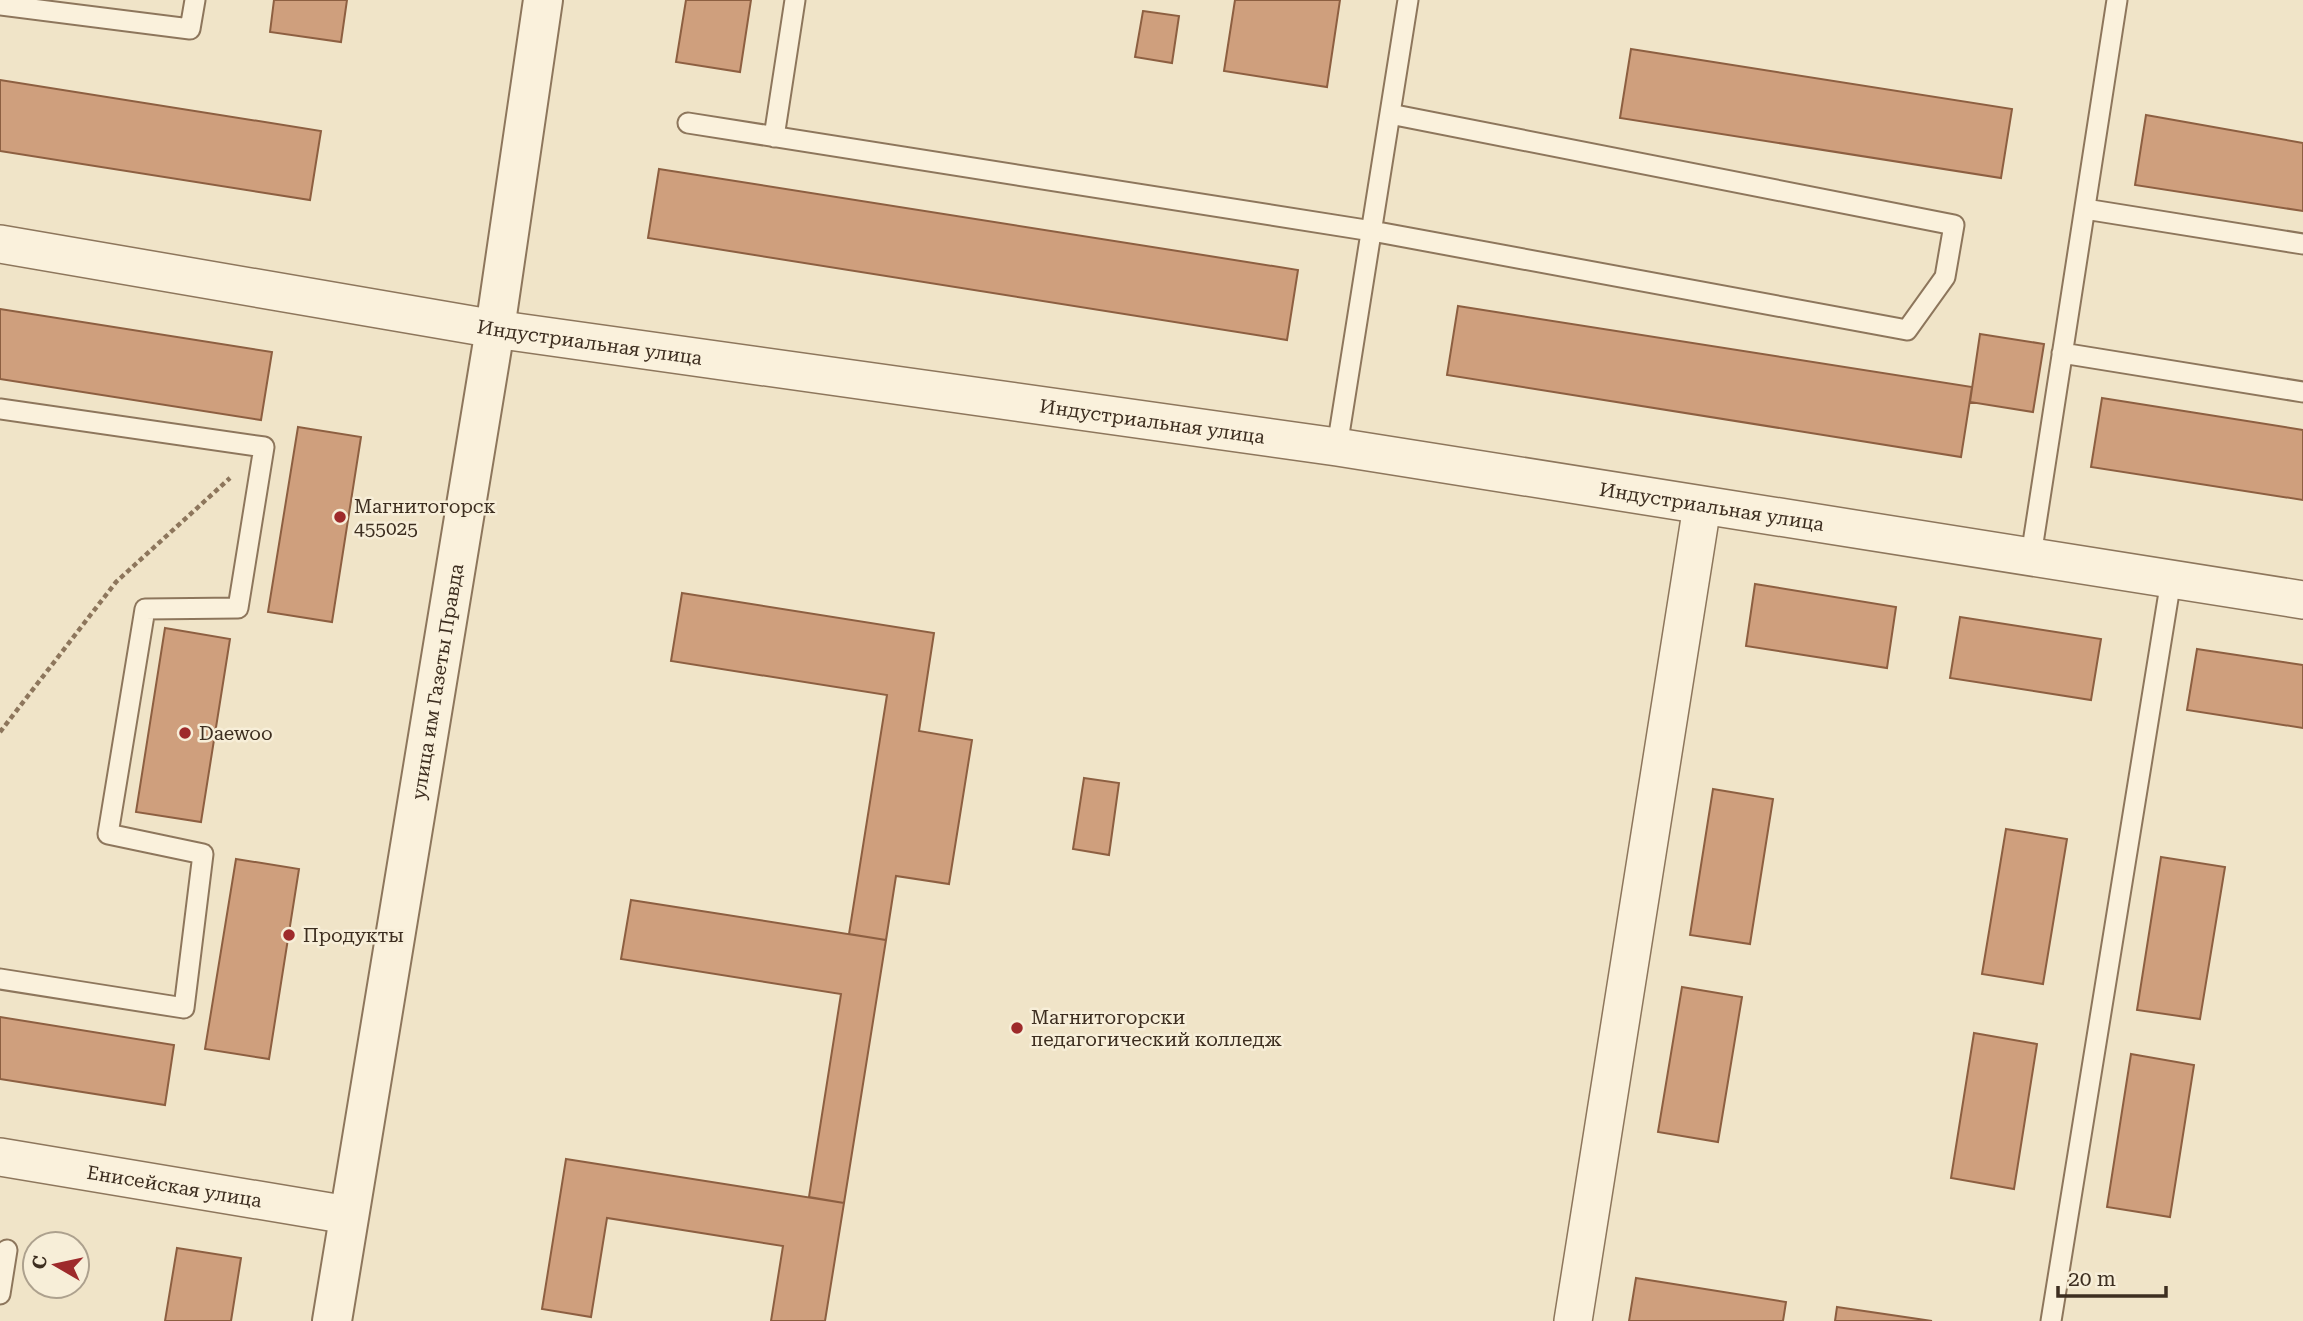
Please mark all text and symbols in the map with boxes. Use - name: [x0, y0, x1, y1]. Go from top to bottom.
- street label: Индустриальная улица: [475, 315, 705, 370]
- street label: Индустриальная улица: [1038, 394, 1267, 449]
- street label: Индустриальная улица: [1598, 478, 1826, 536]
- place label: Магнитогорск 455025: [354, 495, 496, 540]
- marker: Магнитогорск 455025: [332, 509, 348, 525]
- street label: улица им Газеты Правда: [407, 561, 468, 801]
- place label: Daewoo: [199, 722, 273, 745]
- marker: Daewoo: [177, 725, 193, 741]
- place label: Продукты: [303, 924, 404, 947]
- marker: Продукты: [281, 927, 297, 943]
- place label: Магнитогорски педагогический колледж: [1031, 1006, 1282, 1051]
- marker: Магнитогорски педагогический колледж: [1009, 1020, 1025, 1036]
- street label: Енисейская улица: [85, 1161, 264, 1213]
- north arrow: [21, 1230, 91, 1300]
- text: С: [27, 1254, 52, 1271]
- scale bar: [2058, 1254, 2166, 1298]
- text: 20 m: [2068, 1267, 2116, 1291]

